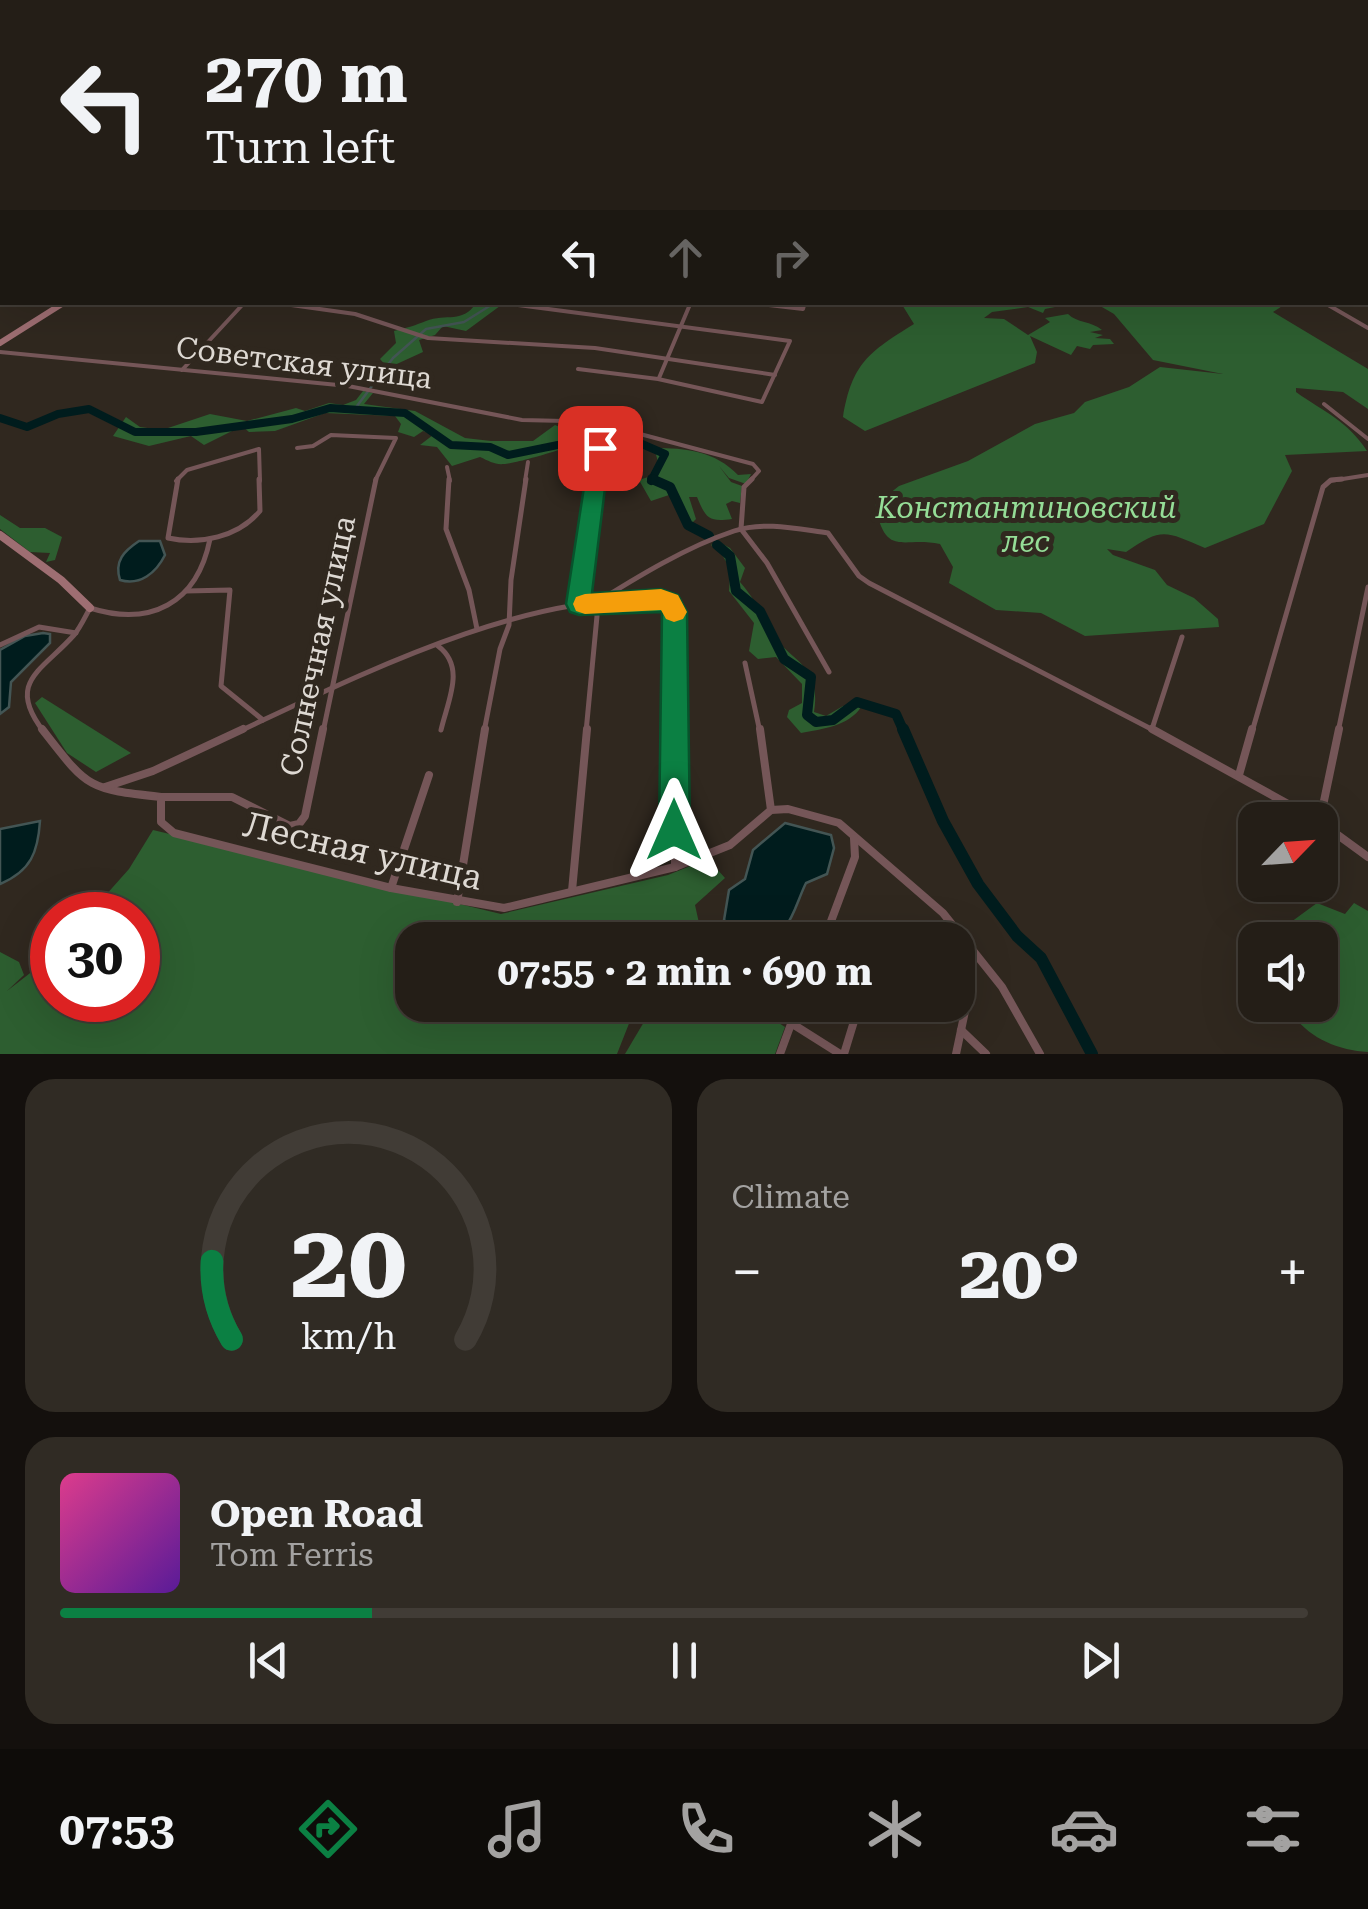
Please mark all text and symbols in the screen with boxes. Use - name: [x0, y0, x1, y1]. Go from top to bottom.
- text: 270 m: [205, 37, 408, 119]
- icon: left: [40, 40, 170, 170]
- text: Turn left: [205, 121, 395, 174]
- icon: left: [553, 230, 608, 285]
- icon: ahead: [658, 230, 713, 285]
- icon: right: [763, 230, 818, 285]
- street label: Советская улица: [174, 329, 434, 396]
- pin: [558, 406, 643, 491]
- icon: arrive: [573, 421, 628, 476]
- park label: Константиновский лес: [874, 490, 1177, 559]
- street label: Солнечная улица: [273, 513, 362, 779]
- position arrow: [622, 778, 726, 882]
- north arrow: [1238, 802, 1338, 902]
- map controls: [1238, 802, 1338, 1022]
- street label: Лесная улица: [240, 804, 486, 899]
- speed limit sign: 30: [30, 892, 160, 1022]
- button: sound: [1238, 922, 1338, 1022]
- text: 07:55 · 2 min · 690 m: [498, 950, 872, 994]
- text: Climate: [732, 1178, 850, 1216]
- text: 20: [290, 1201, 406, 1322]
- text: 20°: [959, 1228, 1080, 1316]
- text: −: [732, 1240, 762, 1304]
- text: +: [1277, 1240, 1308, 1304]
- text: km/h: [300, 1316, 396, 1358]
- text: Open Road: [210, 1492, 423, 1536]
- text: Tom Ferris: [210, 1536, 373, 1574]
- icon: previous: [241, 1633, 296, 1688]
- icon: pause: [657, 1633, 712, 1688]
- icon: next: [1073, 1633, 1128, 1688]
- icon: directions: [293, 1794, 363, 1864]
- icon: music: [482, 1794, 552, 1864]
- icon: phone: [671, 1794, 741, 1864]
- icon: climate: [860, 1794, 930, 1864]
- icon: car: [1049, 1794, 1119, 1864]
- icon: filters: [1238, 1794, 1308, 1864]
- text: 07:53: [60, 1803, 174, 1856]

